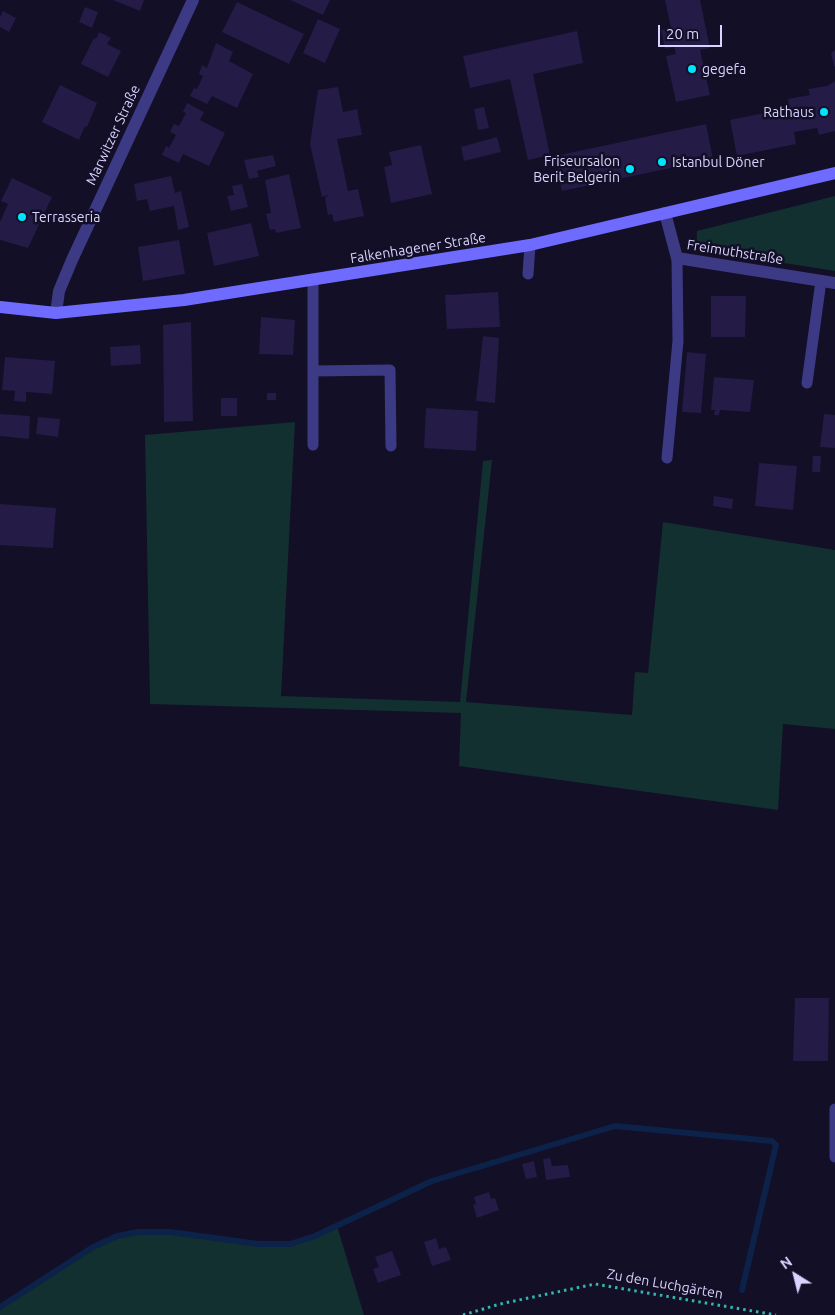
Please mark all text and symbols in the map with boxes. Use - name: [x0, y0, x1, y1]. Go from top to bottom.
- scale bar: [660, 15, 724, 47]
- text: 20 m: [666, 25, 699, 42]
- place label: gegefa: [702, 61, 746, 77]
- marker: gegefa: [686, 63, 698, 75]
- street label: Marwitzer Straße: [82, 82, 144, 188]
- place label: Rathaus: [763, 104, 814, 120]
- marker: Rathaus: [818, 106, 830, 118]
- place label: Friseursalon Berit Belgerin: [533, 153, 620, 186]
- place label: Istanbul Döner: [672, 154, 764, 170]
- marker: Istanbul Döner: [656, 156, 668, 168]
- marker: Friseursalon Berit Belgerin: [624, 163, 636, 175]
- place label: Terrasseria: [32, 209, 100, 225]
- marker: Terrasseria: [16, 211, 28, 223]
- street label: Falkenhagener Straße: [349, 229, 487, 267]
- street label: Freimuthstraße: [686, 236, 784, 268]
- north arrow: [770, 1250, 820, 1300]
- text: N: [777, 1253, 795, 1272]
- street label: Zu den Luchgärten: [606, 1266, 724, 1302]

